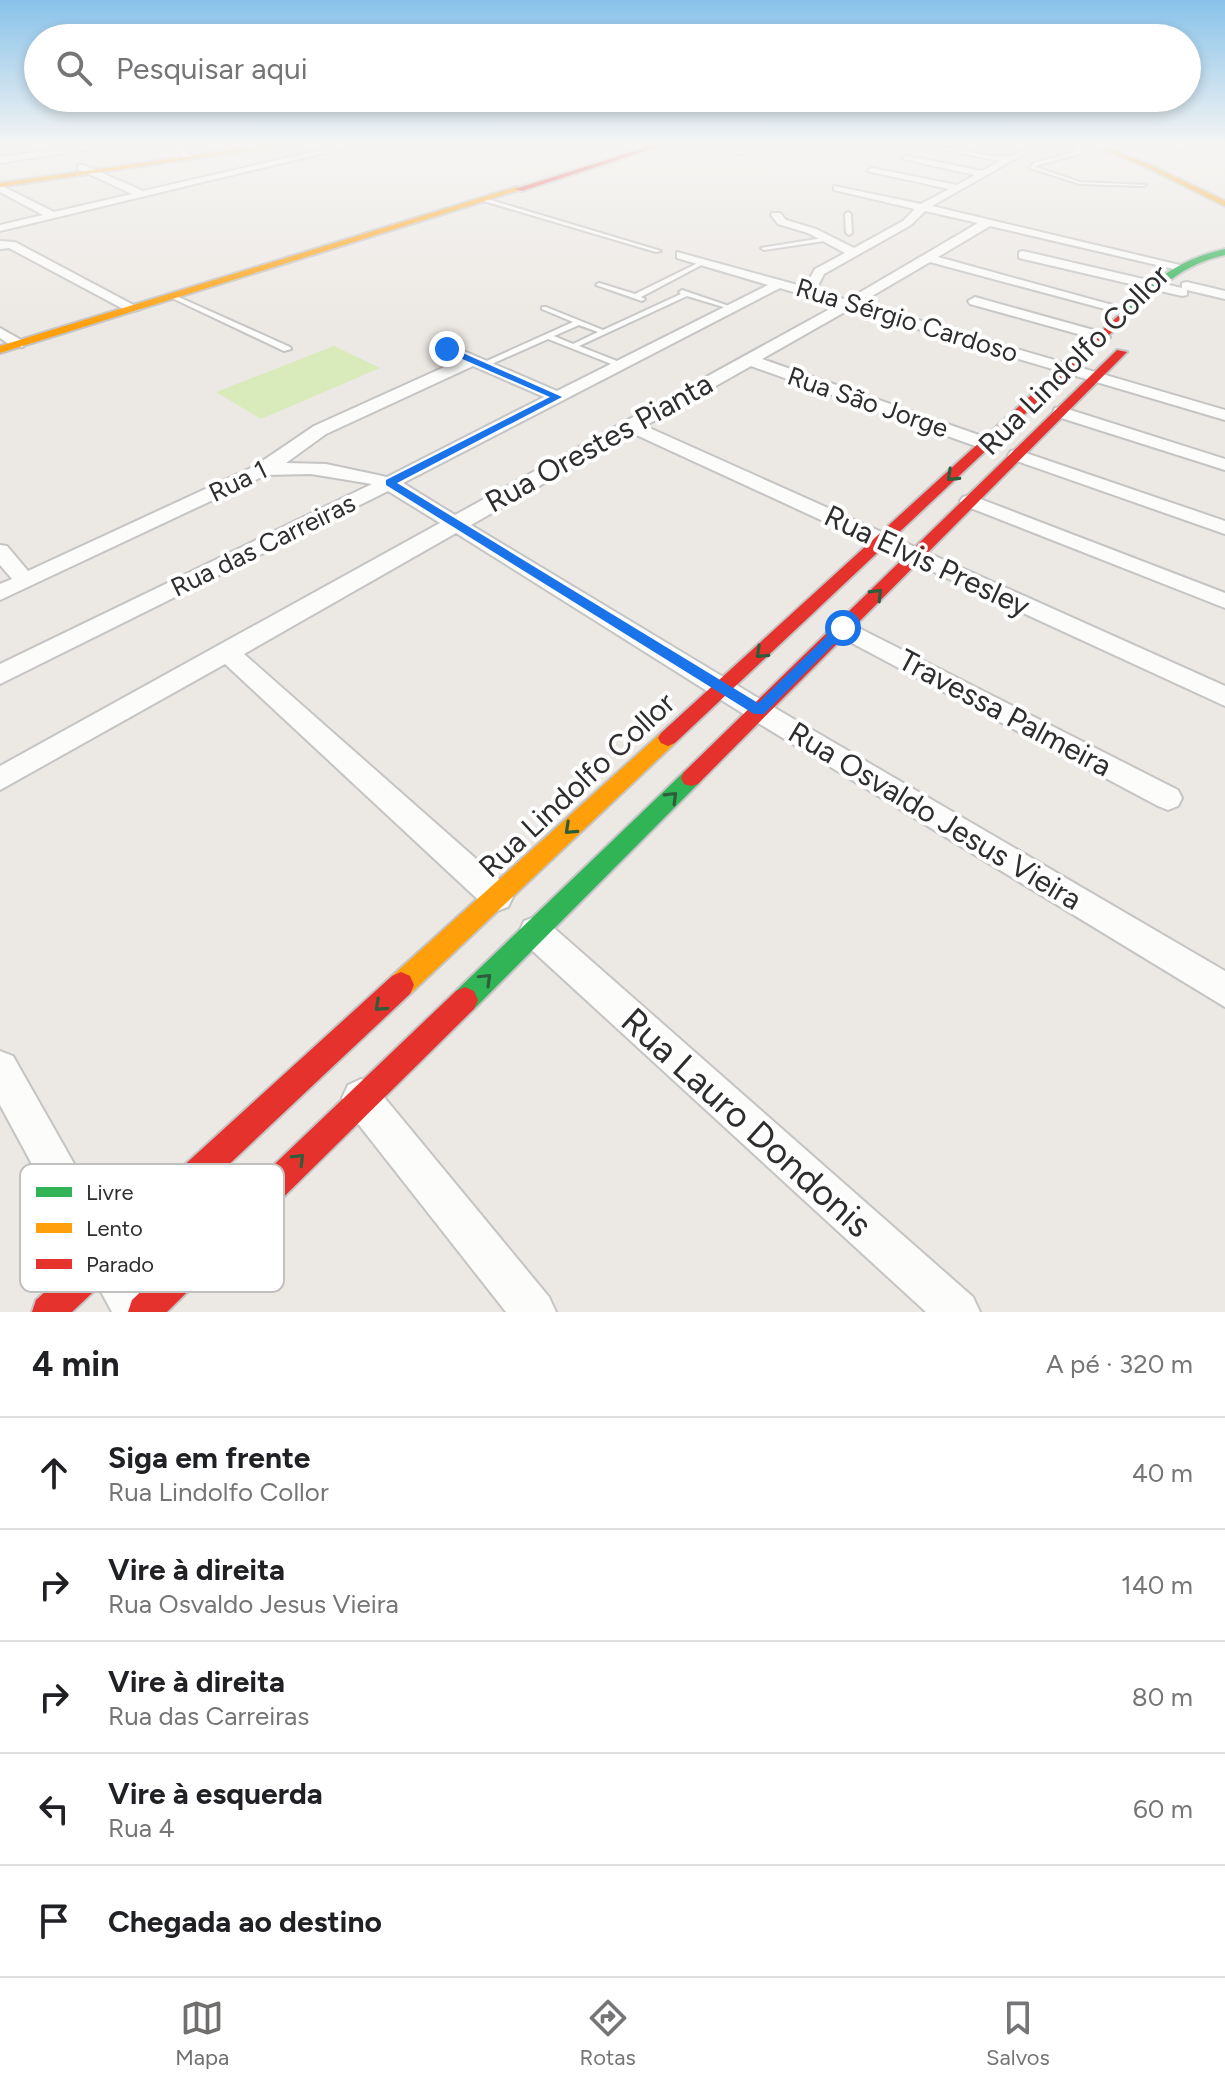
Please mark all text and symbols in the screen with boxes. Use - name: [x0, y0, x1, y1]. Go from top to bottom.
- search box: [24, 24, 1201, 112]
- icon: search: [52, 46, 96, 90]
- text: Pesquisar aqui: [116, 50, 308, 87]
- street label: Rua Lindolfo Collor: [971, 257, 1177, 463]
- street label: Rua Sérgio Cardoso: [792, 271, 1022, 369]
- route end: [429, 331, 465, 367]
- street label: Rua São Jorge: [783, 360, 953, 444]
- street label: Rua Orestes Pianta: [479, 365, 719, 520]
- street label: Rua 1: [203, 453, 273, 509]
- one-way arrow: [947, 467, 961, 482]
- street label: Rua das Carreiras: [165, 486, 361, 604]
- street label: Rua Elvis Presley: [818, 497, 1036, 624]
- one-way arrow: [867, 589, 882, 603]
- route start: [825, 610, 861, 646]
- street label: Travessa Palmeira: [892, 641, 1118, 784]
- one-way arrow: [756, 643, 771, 657]
- street label: Rua Lindolfo Collor: [471, 684, 682, 885]
- street label: Rua Osvaldo Jesus Vieira: [782, 713, 1089, 918]
- one-way arrow: [663, 792, 677, 806]
- one-way arrow: [565, 820, 580, 834]
- one-way arrow: [477, 973, 491, 988]
- one-way arrow: [374, 996, 389, 1010]
- street label: Rua Lauro Dondonis: [613, 999, 881, 1246]
- one-way arrow: [290, 1154, 304, 1168]
- legend: [20, 1164, 284, 1292]
- text: Livre: [86, 1179, 133, 1206]
- text: Lento: [86, 1215, 143, 1242]
- text: Parado: [86, 1251, 154, 1278]
- text: 4 min: [32, 1344, 119, 1385]
- text: A pé · 320 m: [1046, 1348, 1193, 1380]
- text: Siga em frente: [108, 1439, 310, 1476]
- icon: ahead: [32, 1451, 76, 1495]
- text: 40 m: [1132, 1457, 1193, 1489]
- text: Rua Lindolfo Collor: [108, 1476, 329, 1508]
- text: Vire à direita: [108, 1551, 285, 1588]
- icon: right: [32, 1563, 76, 1607]
- text: 140 m: [1121, 1569, 1193, 1601]
- text: Rua Osvaldo Jesus Vieira: [108, 1588, 399, 1620]
- text: Vire à direita: [108, 1663, 285, 1700]
- icon: right: [32, 1675, 76, 1719]
- text: 80 m: [1132, 1681, 1193, 1713]
- text: Rua das Carreiras: [108, 1700, 309, 1732]
- text: Vire à esquerda: [108, 1775, 323, 1812]
- icon: left: [32, 1787, 76, 1831]
- text: 60 m: [1133, 1793, 1193, 1825]
- text: Rua 4: [108, 1812, 175, 1844]
- icon: arrive: [32, 1899, 76, 1943]
- text: Chegada ao destino: [108, 1903, 382, 1940]
- tab: Mapa: [175, 1996, 229, 2071]
- tab: Rotas: [580, 1996, 636, 2071]
- tab: Salvos: [986, 1996, 1050, 2071]

